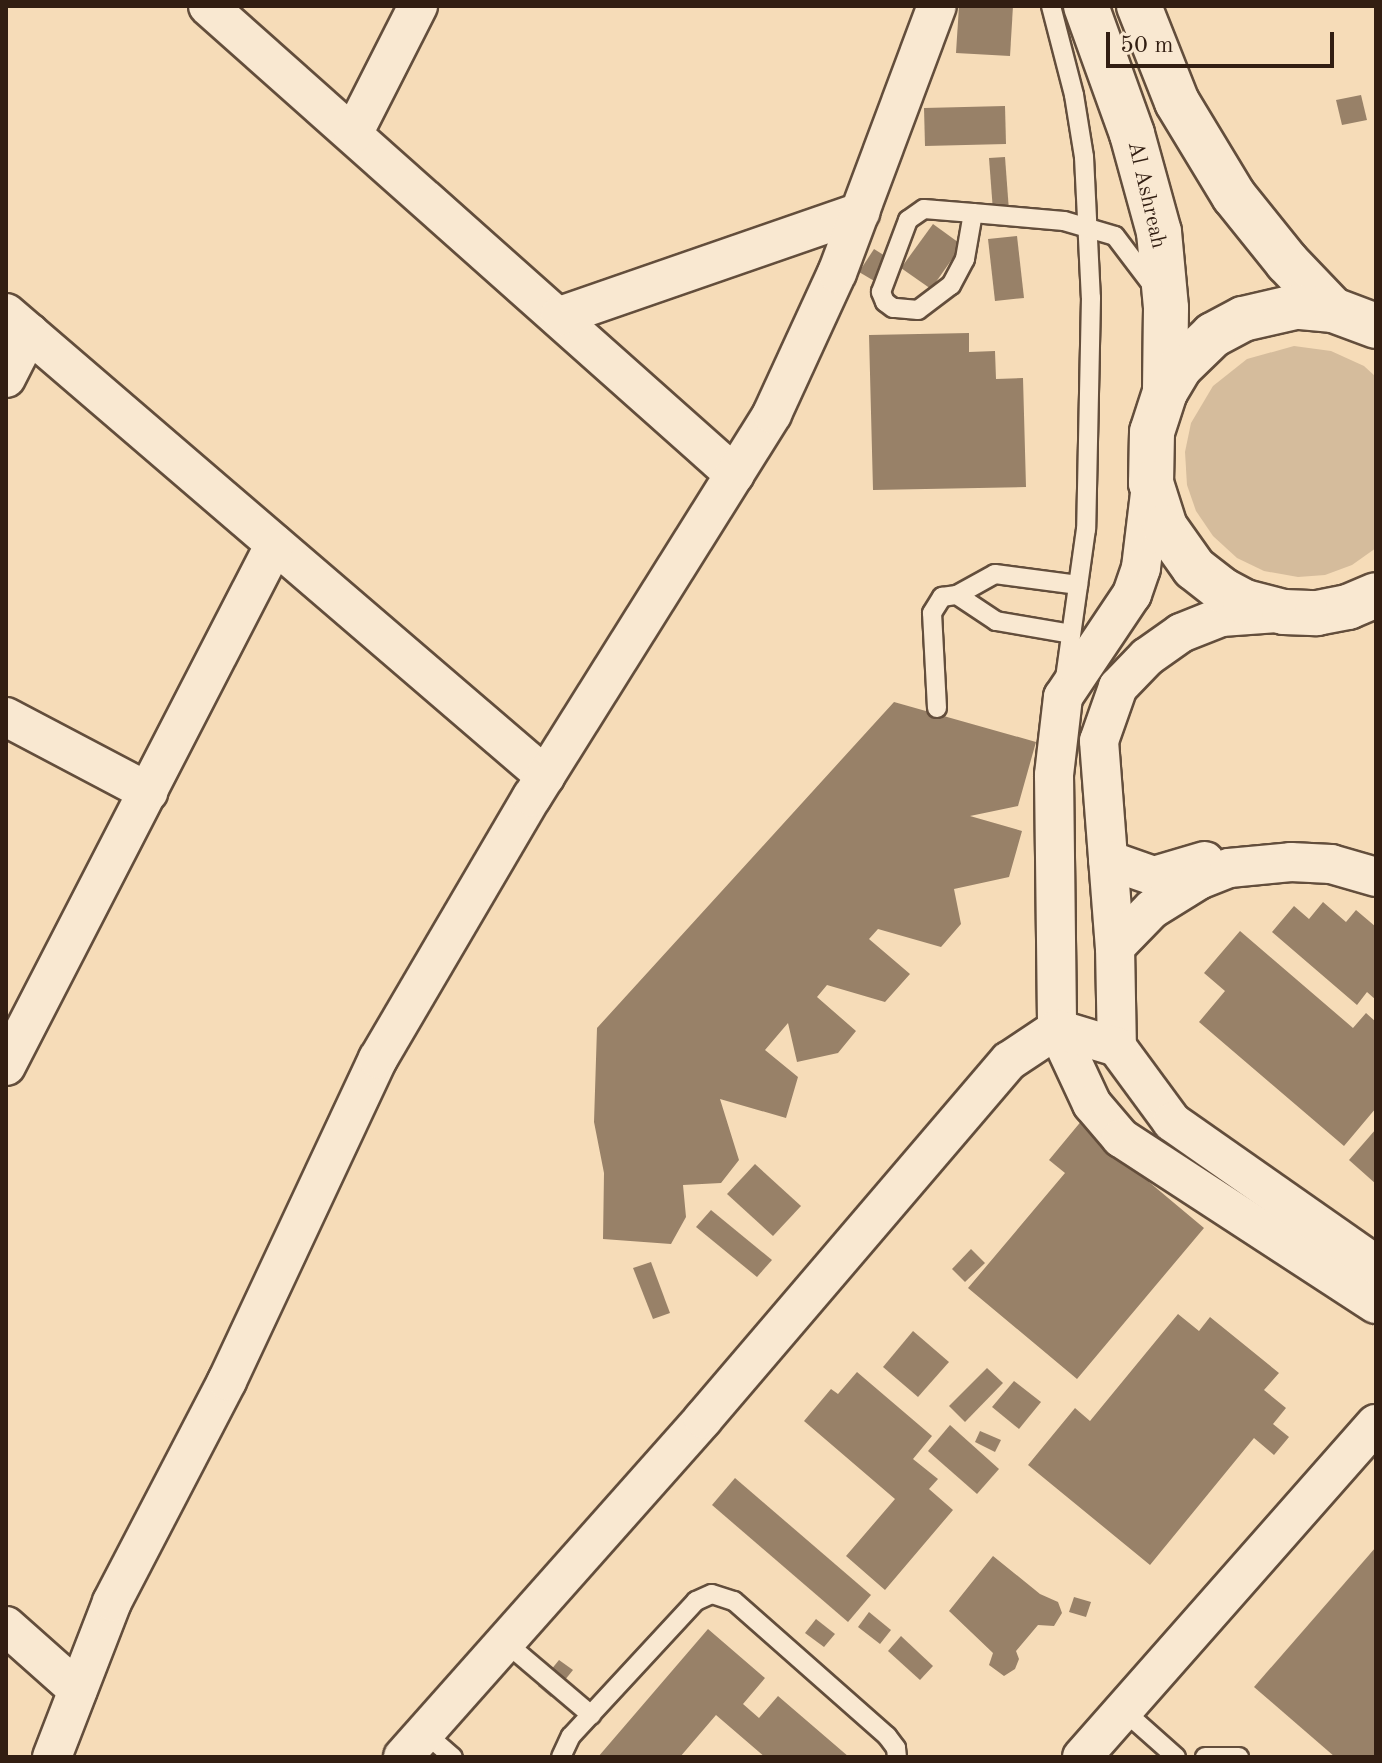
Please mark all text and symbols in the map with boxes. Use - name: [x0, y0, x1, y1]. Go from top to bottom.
- scale bar: [1110, 16, 1338, 66]
- text: 50 m: [1120, 34, 1174, 58]
- street label: Al Ashreah: [1121, 139, 1171, 251]

